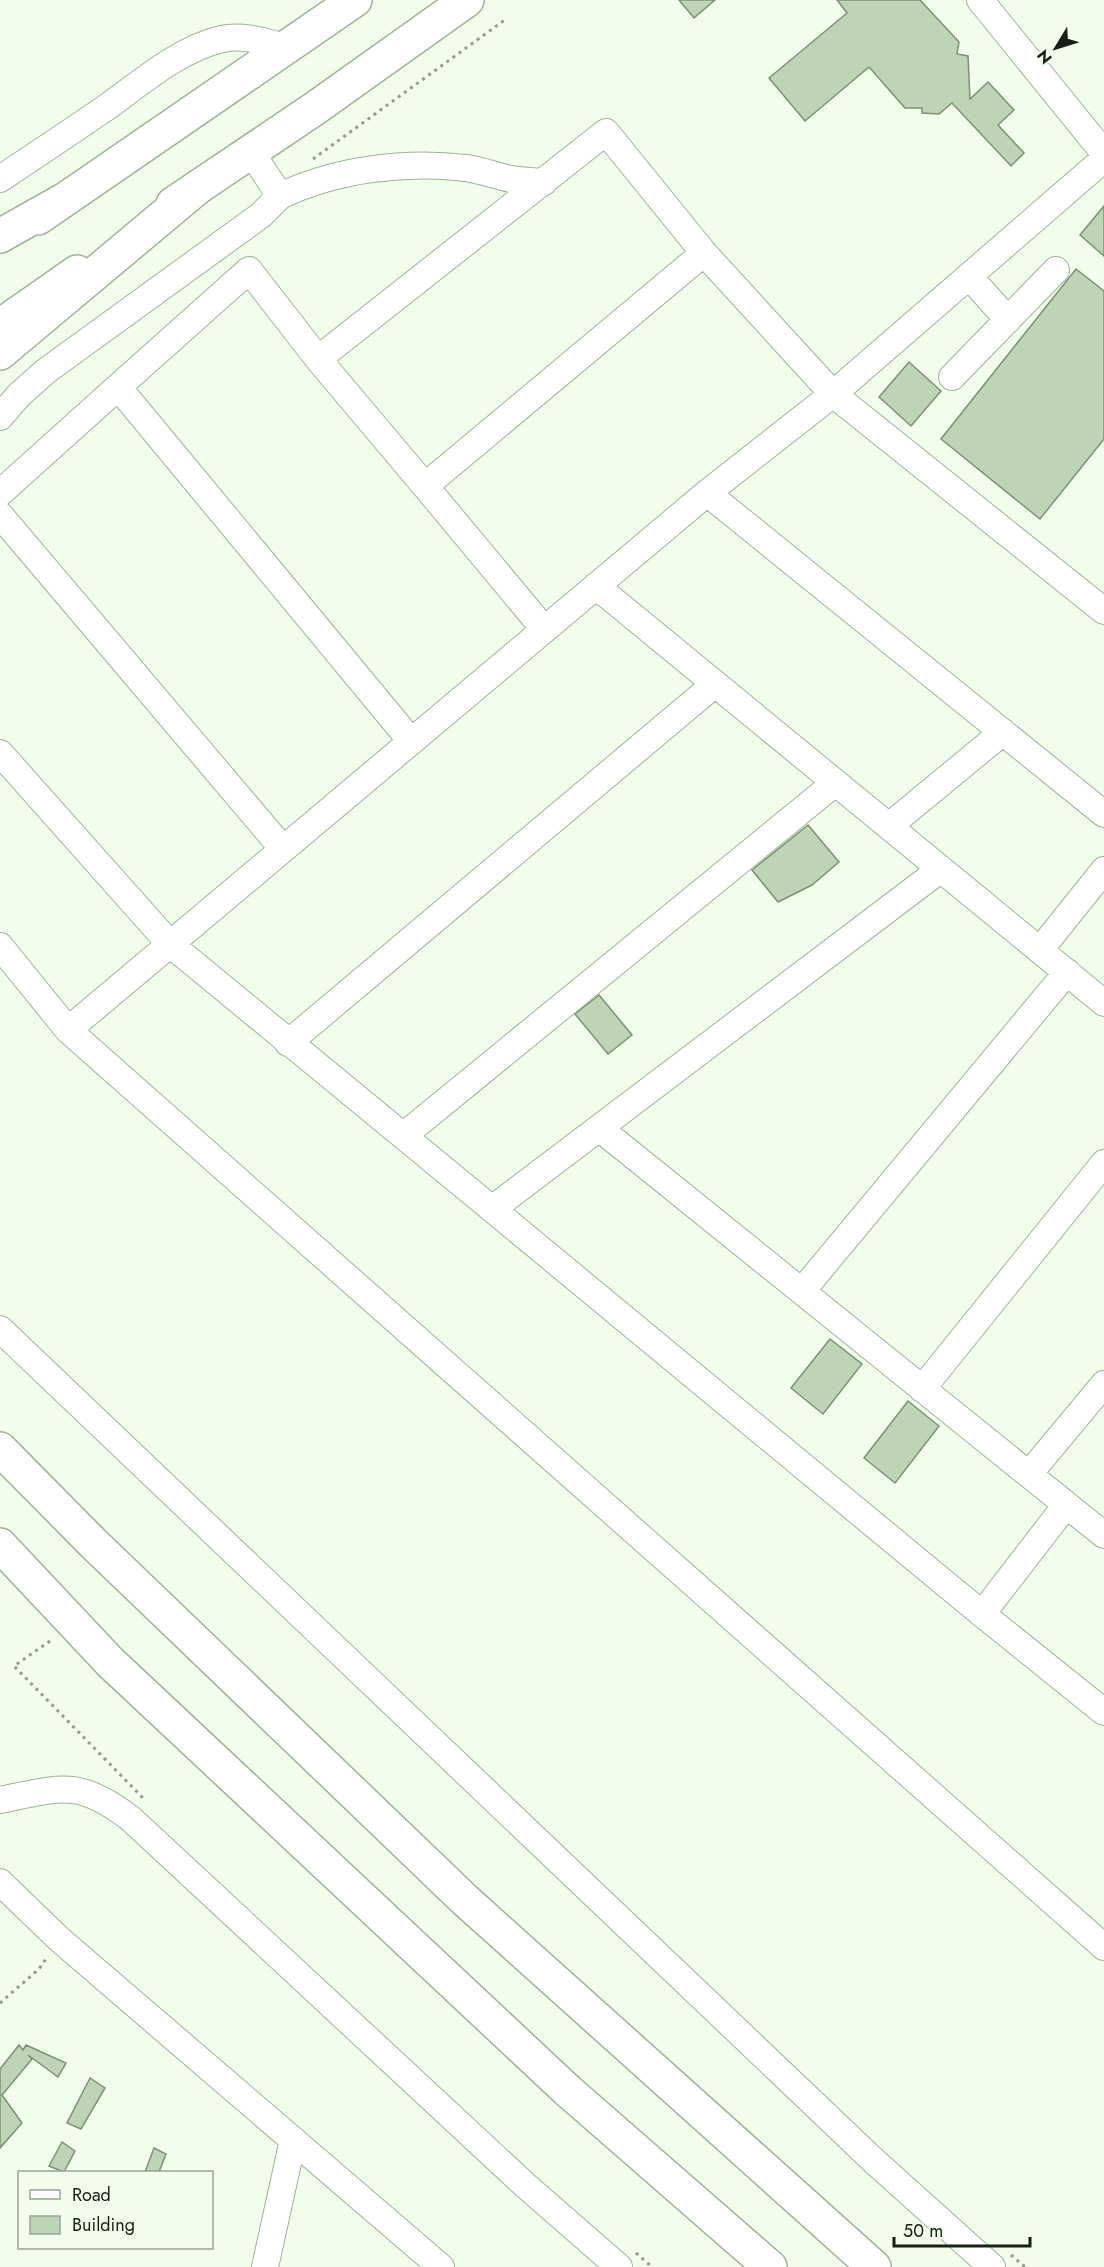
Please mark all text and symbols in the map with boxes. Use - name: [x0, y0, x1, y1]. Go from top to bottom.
- north arrow: [1026, 18, 1086, 78]
- text: N: [1032, 45, 1058, 69]
- legend: [18, 2171, 213, 2249]
- text: Road: [72, 2182, 111, 2208]
- scale bar: [894, 2210, 1030, 2248]
- text: Building: [72, 2212, 135, 2238]
- text: 50 m: [903, 2218, 943, 2244]

